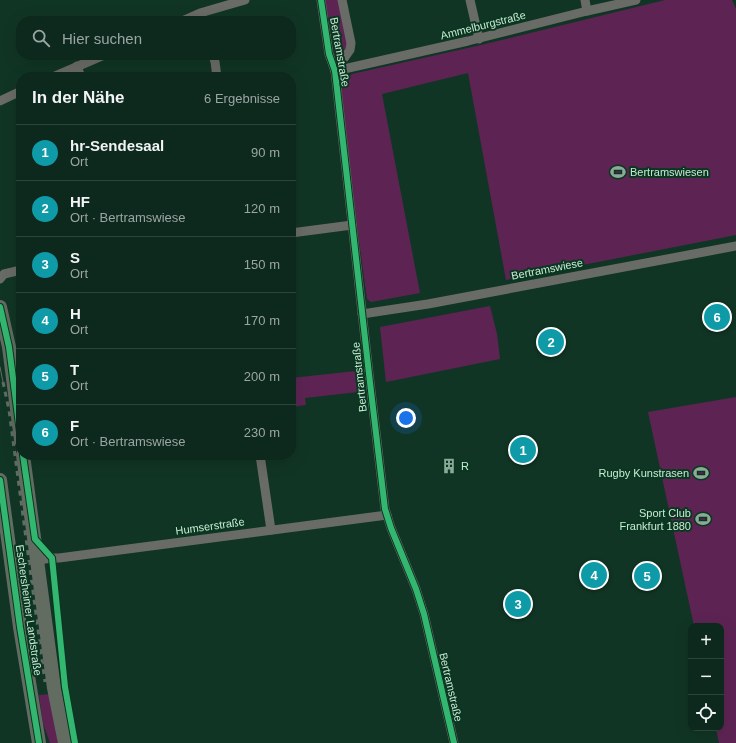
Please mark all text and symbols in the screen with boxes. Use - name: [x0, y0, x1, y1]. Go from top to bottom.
- street label: Ammelburgstraße: [439, 9, 527, 41]
- search box: [16, 16, 296, 60]
- street label: Bertramstraße: [328, 16, 352, 88]
- icon: search: [30, 27, 52, 49]
- text: Hier suchen: [62, 30, 142, 47]
- text: In der Nähe: [32, 88, 125, 107]
- text: 6 Ergebnisse: [204, 91, 280, 106]
- text: hr-Sendesaal: [70, 137, 164, 154]
- text: 1: [41, 145, 49, 160]
- text: 90 m: [251, 145, 280, 160]
- text: Ort: [70, 154, 88, 169]
- sports icon: Bertramswiesen: [609, 163, 627, 181]
- place label: Bertramswiesen: [630, 166, 709, 178]
- text: HF: [70, 193, 90, 210]
- text: 2: [41, 201, 49, 216]
- text: 120 m: [244, 201, 280, 216]
- text: Ort · Bertramswiese: [70, 210, 186, 225]
- text: S: [70, 249, 80, 266]
- street label: Bertramswiese: [510, 256, 584, 282]
- text: 3: [41, 257, 49, 272]
- text: 150 m: [244, 257, 280, 272]
- text: Ort: [70, 266, 88, 281]
- pin: 6: [704, 302, 730, 332]
- text: H: [70, 305, 81, 322]
- text: 4: [41, 313, 49, 328]
- text: 170 m: [244, 313, 280, 328]
- text: Ort: [70, 322, 88, 337]
- pin: 2: [538, 327, 564, 357]
- street label: Bertramstraße: [349, 341, 369, 413]
- text: T: [70, 361, 79, 378]
- text: 5: [41, 369, 49, 384]
- text: 200 m: [244, 369, 280, 384]
- text: Ort: [70, 378, 88, 393]
- your location: [396, 408, 416, 428]
- text: F: [70, 417, 79, 434]
- text: 6: [41, 425, 49, 440]
- text: 230 m: [244, 425, 280, 440]
- text: Ort · Bertramswiese: [70, 434, 186, 449]
- pin: 1: [510, 435, 536, 465]
- building icon: R: [440, 457, 458, 475]
- place label: R: [461, 460, 469, 472]
- sports icon: Rugby Kunstrasen: [692, 464, 710, 482]
- place label: Rugby Kunstrasen: [599, 467, 689, 479]
- place label: Sport Club Frankfurt 1880: [619, 507, 691, 532]
- sports icon: Sport Club Frankfurt 1880: [694, 510, 712, 528]
- street label: Humserstraße: [175, 515, 245, 537]
- street label: Eschersheimer Landstraße: [14, 544, 44, 676]
- pin: 4: [581, 560, 607, 590]
- pin: 5: [634, 561, 660, 591]
- pin: 3: [505, 589, 531, 619]
- map controls: [688, 623, 724, 731]
- button: +: [688, 623, 724, 659]
- street label: Bertramstraße: [437, 651, 465, 723]
- button: −: [688, 659, 724, 695]
- button: locate: [688, 695, 724, 731]

